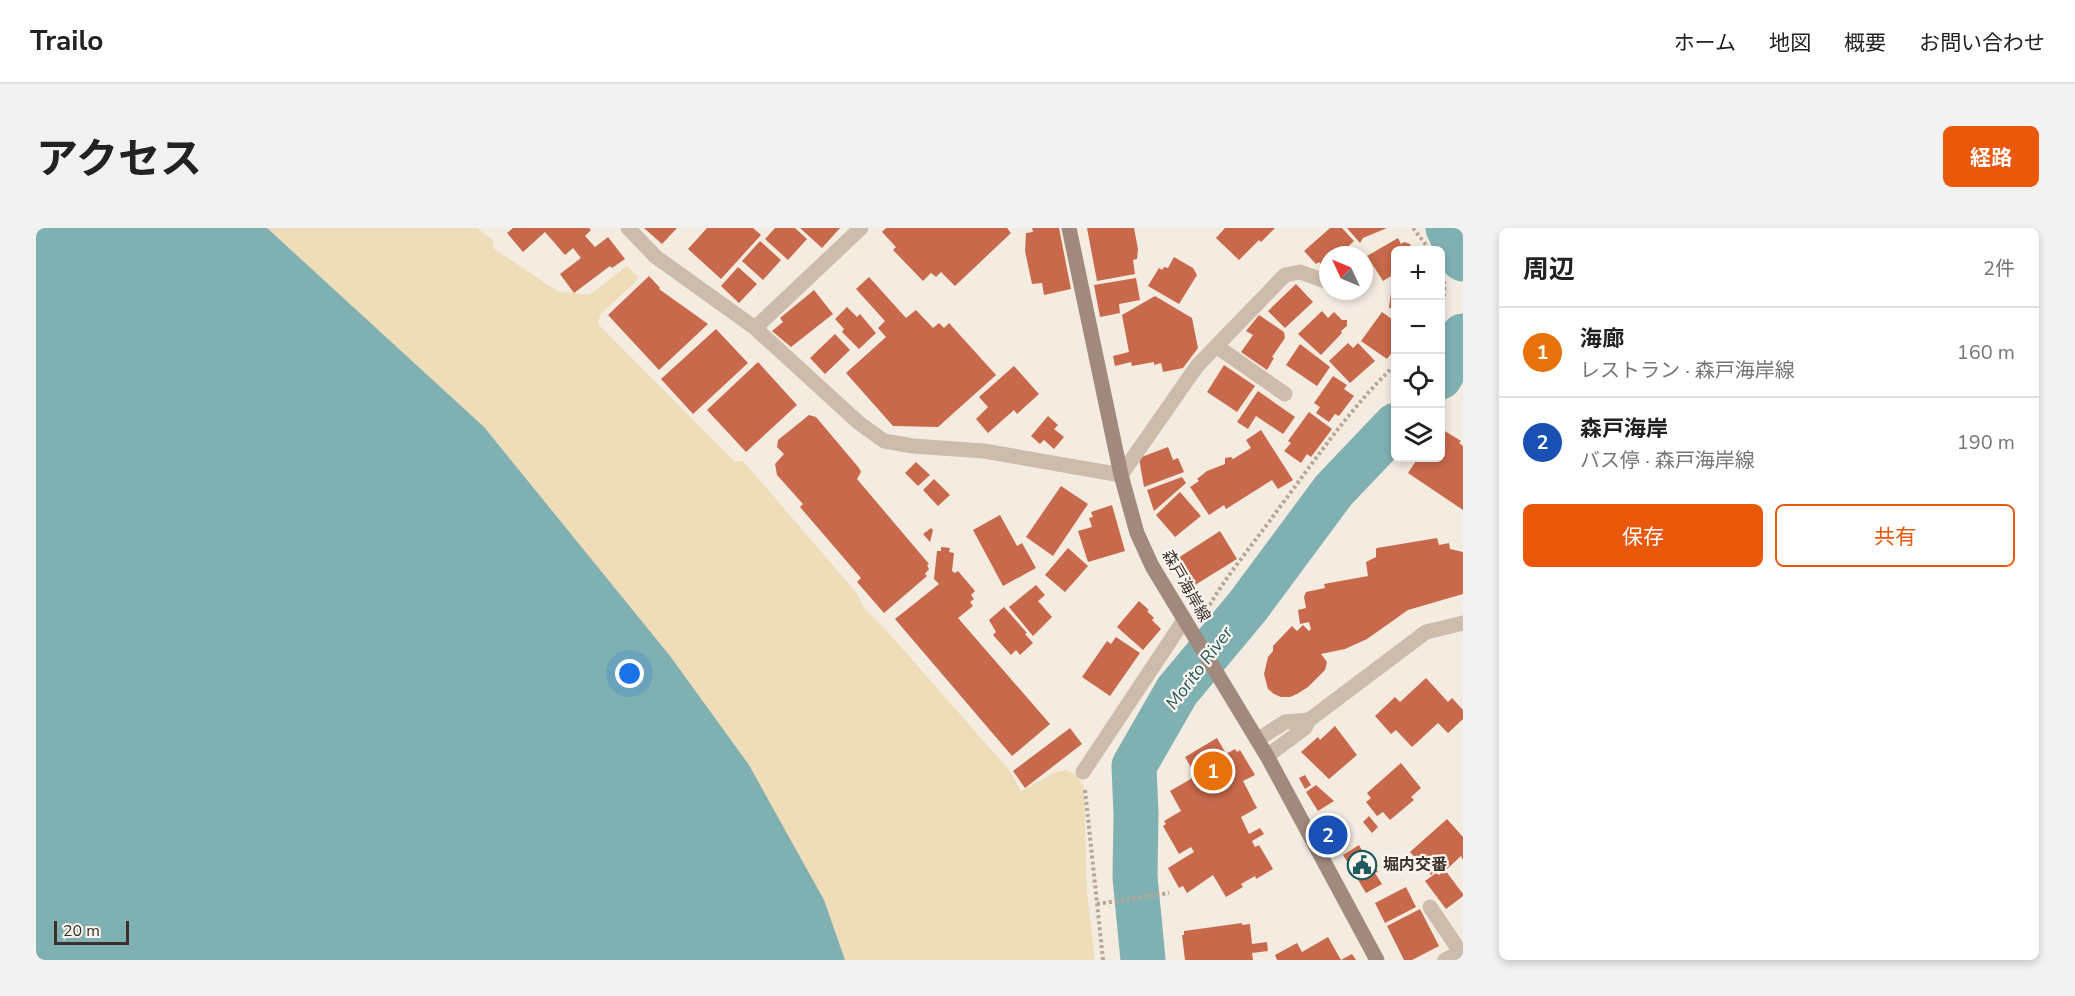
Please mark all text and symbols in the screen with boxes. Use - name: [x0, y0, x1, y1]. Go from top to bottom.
- text: Trailo: [30, 22, 103, 60]
- text: ホーム: [1674, 29, 1736, 57]
- text: 地図: [1769, 29, 1811, 57]
- text: 概要: [1844, 29, 1886, 57]
- text: お問い合わせ: [1919, 29, 2045, 57]
- button: 経路: [1943, 126, 2039, 187]
- text: アクセス: [36, 131, 202, 188]
- north arrow: [1319, 246, 1373, 300]
- map controls: [1391, 246, 1445, 462]
- button: +: [1391, 246, 1445, 300]
- text: 周辺: [1523, 252, 1575, 287]
- text: 2件: [1983, 255, 2015, 282]
- button: −: [1391, 300, 1445, 354]
- text: 海廊: [1580, 324, 1624, 354]
- text: 1: [1537, 339, 1549, 366]
- text: 160 m: [1957, 339, 2015, 366]
- button: locate: [1391, 354, 1445, 408]
- text: レストラン · 森戸海岸線: [1580, 357, 1795, 384]
- button: layers: [1391, 408, 1445, 462]
- text: 森戸海岸: [1580, 414, 1668, 444]
- text: 2: [1537, 429, 1549, 456]
- text: 190 m: [1957, 429, 2015, 456]
- text: バス停 · 森戸海岸線: [1580, 447, 1755, 474]
- button: 保存: [1523, 504, 1763, 567]
- button: 共有: [1775, 504, 2015, 567]
- street label: 森戸海岸線: [1156, 546, 1216, 626]
- water label: Morito River: [1160, 621, 1238, 714]
- your location: [615, 659, 644, 688]
- pin: 1: [1194, 748, 1232, 794]
- pin: 2: [1308, 812, 1348, 858]
- public building icon: 堀内交番: [1346, 849, 1378, 881]
- place label: 堀内交番: [1383, 854, 1447, 876]
- scale bar: [54, 918, 129, 946]
- text: 20 m: [63, 920, 100, 942]

